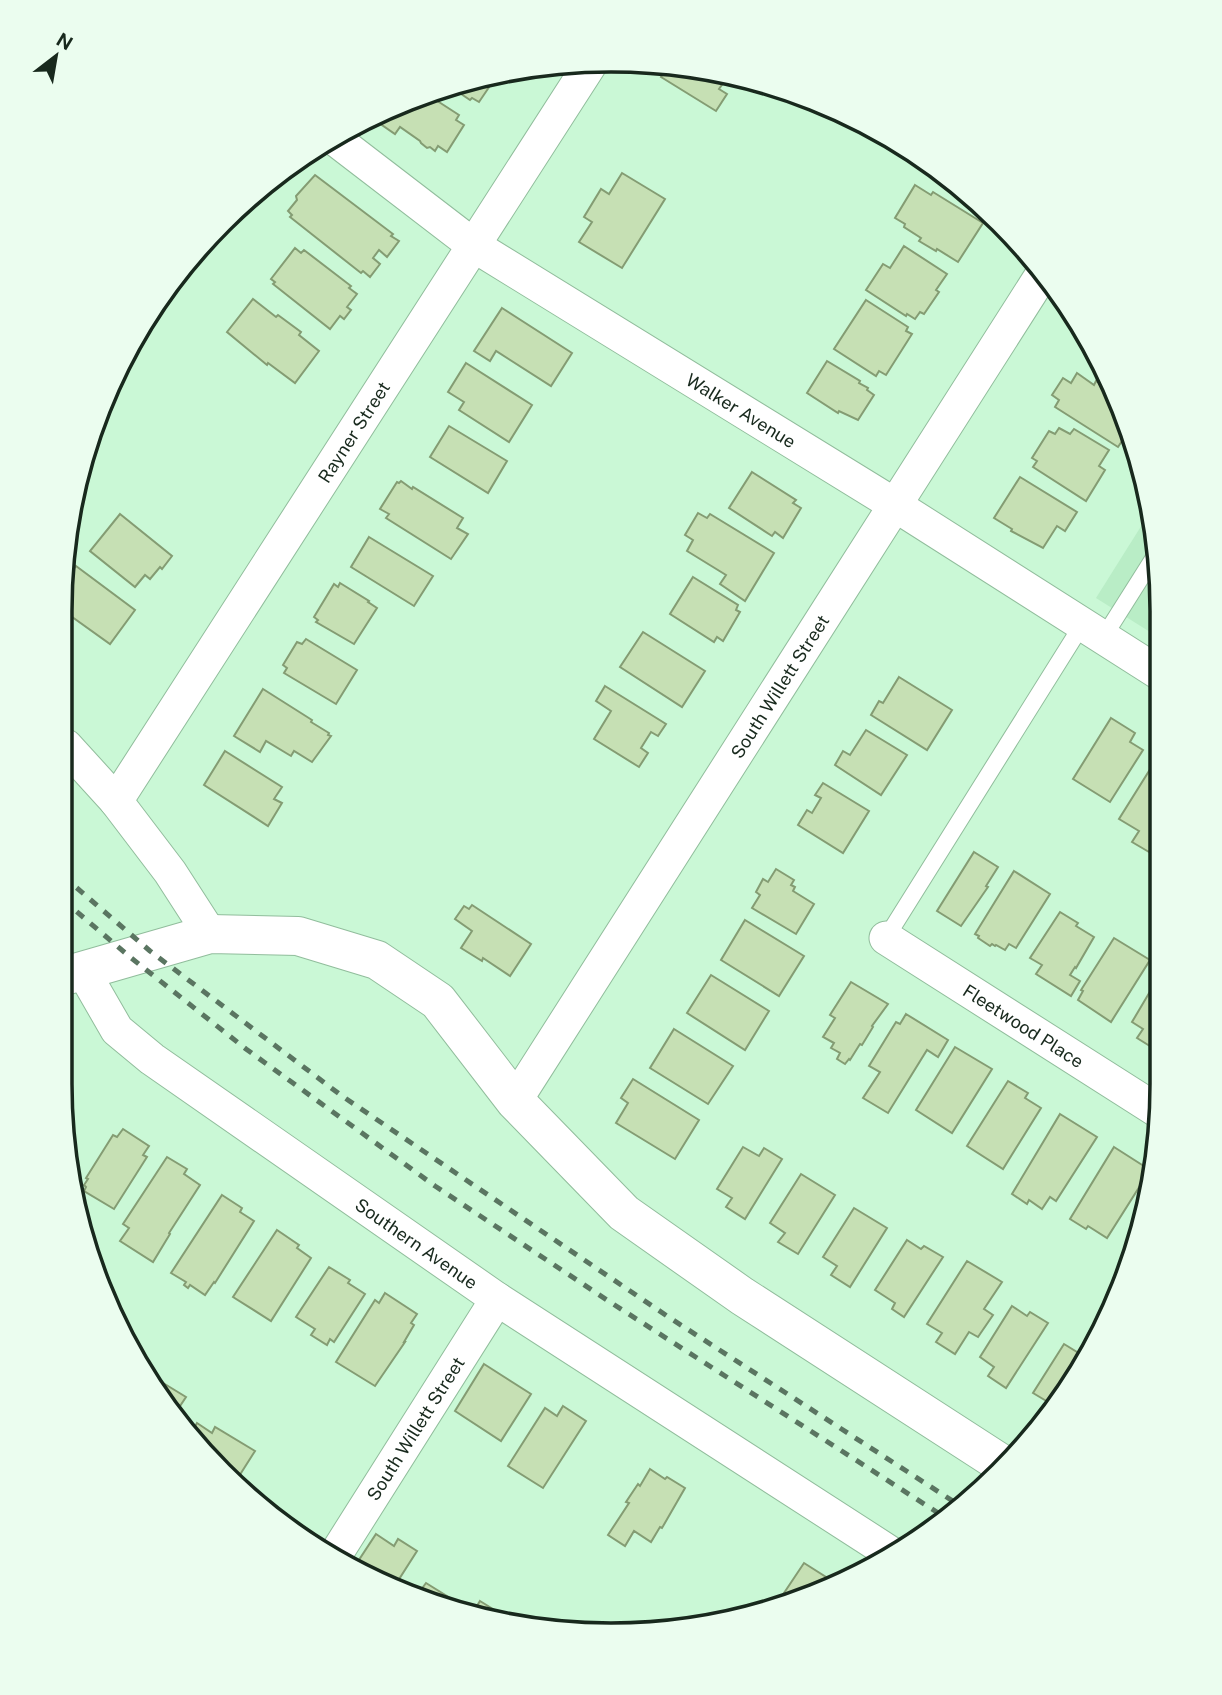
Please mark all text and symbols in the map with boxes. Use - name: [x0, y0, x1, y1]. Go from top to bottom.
- north arrow: [21, 21, 91, 91]
- text: N: [53, 28, 77, 55]
- street label: Walker Avenue: [682, 369, 800, 452]
- street label: Rayner Street: [313, 377, 394, 486]
- street label: South Willett Street: [726, 611, 833, 762]
- street label: Fleetwood Place: [959, 979, 1088, 1072]
- street label: Southern Avenue: [352, 1193, 482, 1293]
- street label: South Willett Street: [362, 1353, 468, 1504]

